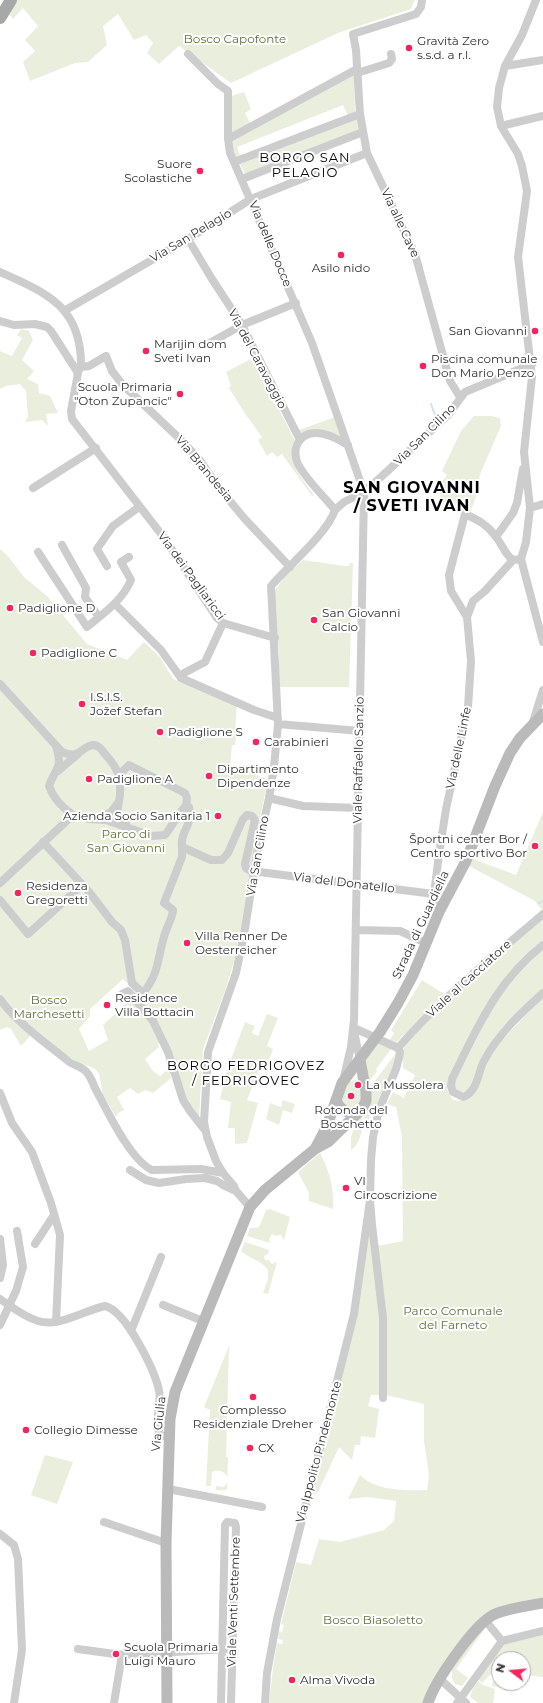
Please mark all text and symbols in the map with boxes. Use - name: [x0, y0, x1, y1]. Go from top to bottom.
- park label: Bosco Capofonte: [184, 32, 286, 46]
- place label: Gravità Zero s.s.d. a r.l.: [417, 34, 489, 62]
- marker: Gravità Zero s.s.d. a r.l.: [404, 43, 414, 53]
- district label: BORGO SAN PELAGIO: [259, 150, 351, 181]
- place label: Suore Scolastiche: [124, 157, 192, 185]
- marker: Suore Scolastiche: [195, 166, 205, 176]
- street label: Via alle Cave: [378, 186, 422, 260]
- street label: Via delle Docce: [245, 199, 295, 289]
- street label: Via San Pelagio: [148, 206, 234, 266]
- marker: Asilo nido: [336, 250, 346, 260]
- place label: Asilo nido: [312, 261, 370, 275]
- street label: Via del Caravaggio: [225, 307, 289, 411]
- place label: San Giovanni: [449, 324, 527, 338]
- marker: San Giovanni: [530, 326, 540, 336]
- place label: Marijin dom Sveti Ivan: [154, 337, 227, 365]
- marker: Marijin dom Sveti Ivan: [141, 346, 151, 356]
- place label: Piscina comunale Don Mario Penzo: [431, 352, 538, 380]
- marker: Piscina comunale Don Mario Penzo: [418, 361, 428, 371]
- place label: Scuola Primaria "Oton Zupancic": [74, 380, 172, 408]
- marker: Scuola Primaria "Oton Zupancic": [175, 389, 185, 399]
- street label: Via San Cilino: [391, 401, 459, 469]
- street label: Via Brandesia: [172, 433, 236, 505]
- district label: SAN GIOVANNI / SVETI IVAN: [343, 478, 481, 516]
- street label: Via dei Pagliaricci: [154, 529, 228, 623]
- place label: Padiglione D: [18, 601, 95, 615]
- marker: Padiglione D: [5, 603, 15, 613]
- place label: San Giovanni Calcio: [322, 606, 400, 634]
- marker: San Giovanni Calcio: [309, 615, 319, 625]
- place label: Padiglione C: [41, 646, 117, 660]
- marker: Padiglione C: [28, 648, 38, 658]
- place label: I.S.I.S. Jožef Stefan: [90, 690, 162, 718]
- street label: Viale Raffaello Sanzio: [351, 697, 367, 823]
- marker: I.S.I.S. Jožef Stefan: [77, 699, 87, 709]
- street label: Via delle Linfe: [443, 706, 475, 790]
- place label: Padiglione S: [168, 725, 243, 739]
- marker: Padiglione S: [155, 727, 165, 737]
- place label: Carabinieri: [264, 735, 329, 749]
- marker: Carabinieri: [251, 737, 261, 747]
- place label: Dipartimento Dipendenze: [217, 762, 299, 790]
- marker: Dipartimento Dipendenze: [204, 771, 214, 781]
- place label: Padiglione A: [97, 772, 173, 786]
- marker: Padiglione A: [84, 774, 94, 784]
- place label: Azienda Socio Sanitaria 1: [63, 809, 210, 823]
- marker: Azienda Socio Sanitaria 1: [213, 811, 223, 821]
- street label: Via San Cilino: [244, 815, 272, 897]
- park label: Parco di San Giovanni: [87, 827, 165, 855]
- place label: Športni center Bor / Centro sportivo Bor: [409, 832, 527, 860]
- marker: Športni center Bor / Centro sportivo Bor: [530, 841, 540, 851]
- street label: Strada di Guardiella: [390, 869, 452, 981]
- street label: Via del Donatello: [293, 870, 395, 896]
- place label: Residenza Gregoretti: [26, 879, 88, 907]
- marker: Residenza Gregoretti: [13, 888, 23, 898]
- place label: Villa Renner De Oesterreicher: [195, 929, 288, 957]
- street label: Viale al Cacciatore: [424, 937, 514, 1021]
- marker: Villa Renner De Oesterreicher: [182, 938, 192, 948]
- place label: Residence Villa Bottacin: [115, 991, 194, 1019]
- park label: Bosco Marchesetti: [13, 993, 85, 1021]
- marker: Residence Villa Bottacin: [102, 1000, 112, 1010]
- district label: BORGO FEDRIGOVEZ / FEDRIGOVEC: [167, 1058, 325, 1089]
- place label: La Mussolera: [366, 1078, 444, 1092]
- marker: La Mussolera: [353, 1080, 363, 1090]
- marker: Rotonda del Boschetto: [346, 1091, 356, 1101]
- place label: Rotonda del Boschetto: [314, 1103, 388, 1131]
- place label: VI Circoscrizione: [354, 1174, 437, 1202]
- marker: VI Circoscrizione: [341, 1183, 351, 1193]
- park label: Parco Comunale del Farneto: [403, 1304, 503, 1332]
- street label: Via Ippolito Pindemonte: [293, 1379, 345, 1525]
- marker: Complesso Residenziale Dreher: [248, 1392, 258, 1402]
- street label: Via Giulia: [149, 1396, 169, 1452]
- place label: Complesso Residenziale Dreher: [193, 1403, 313, 1431]
- place label: Collegio Dimesse: [34, 1423, 138, 1437]
- marker: Collegio Dimesse: [21, 1425, 31, 1435]
- place label: CX: [258, 1441, 274, 1455]
- marker: CX: [245, 1443, 255, 1453]
- street label: Viale Venti Settembre: [225, 1537, 243, 1667]
- park label: Bosco Biasoletto: [323, 1613, 423, 1627]
- place label: Scuola Primaria Luigi Mauro: [124, 1640, 218, 1668]
- marker: Scuola Primaria Luigi Mauro: [111, 1649, 121, 1659]
- north arrow: [491, 1651, 531, 1691]
- text: N: [492, 1662, 508, 1674]
- place label: Alma Vivoda: [300, 1673, 375, 1687]
- marker: Alma Vivoda: [287, 1675, 297, 1685]

